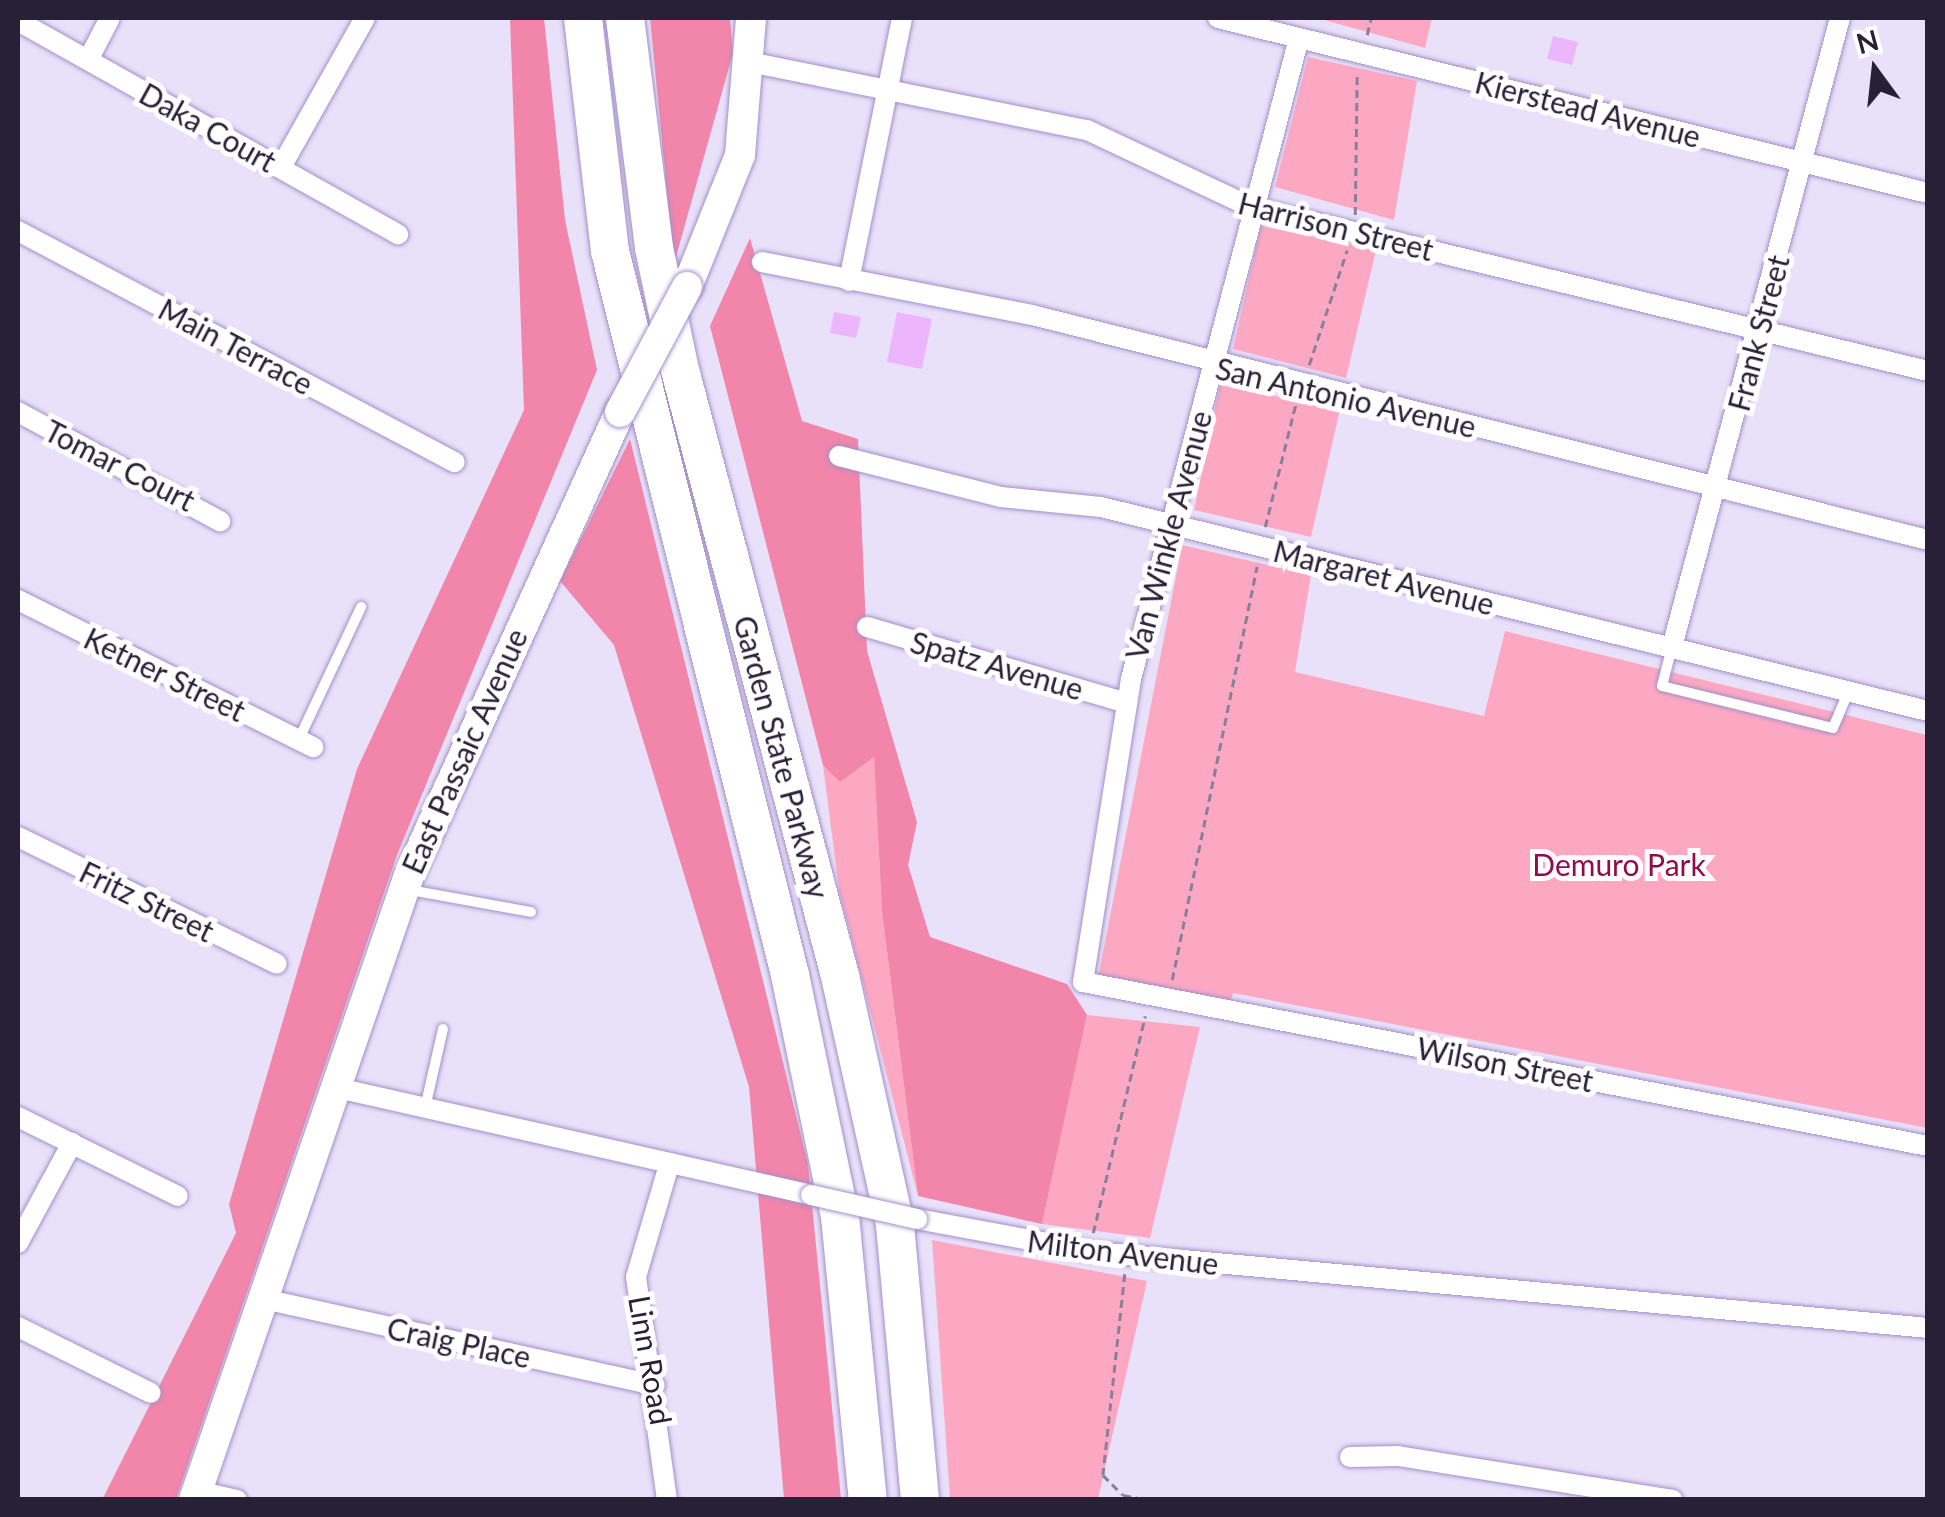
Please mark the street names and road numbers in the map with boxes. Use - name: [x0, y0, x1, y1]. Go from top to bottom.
- street label: Kierstead Avenue: [1471, 63, 1705, 155]
- street label: Daka Court: [134, 75, 282, 179]
- street label: Harrison Street: [1235, 184, 1437, 268]
- street label: Frank Street: [1720, 251, 1796, 415]
- street label: Main Terrace: [152, 290, 320, 402]
- street label: San Antonio Avenue: [1211, 349, 1481, 445]
- street label: Van Winkle Avenue: [1117, 406, 1219, 664]
- street label: Tomar Court: [39, 412, 201, 518]
- street label: Margaret Avenue: [1269, 532, 1499, 622]
- street label: Garden State Parkway: [727, 612, 837, 902]
- street label: Ketner Street: [78, 619, 252, 729]
- street label: East Passaic Avenue: [394, 622, 534, 880]
- street label: Spatz Avenue: [906, 623, 1088, 707]
- street label: Fritz Street: [74, 853, 220, 949]
- street label: Wilson Street: [1414, 1029, 1596, 1099]
- street label: Milton Avenue: [1025, 1222, 1221, 1282]
- street label: Linn Road: [622, 1293, 680, 1427]
- street label: Craig Place: [384, 1309, 534, 1375]

